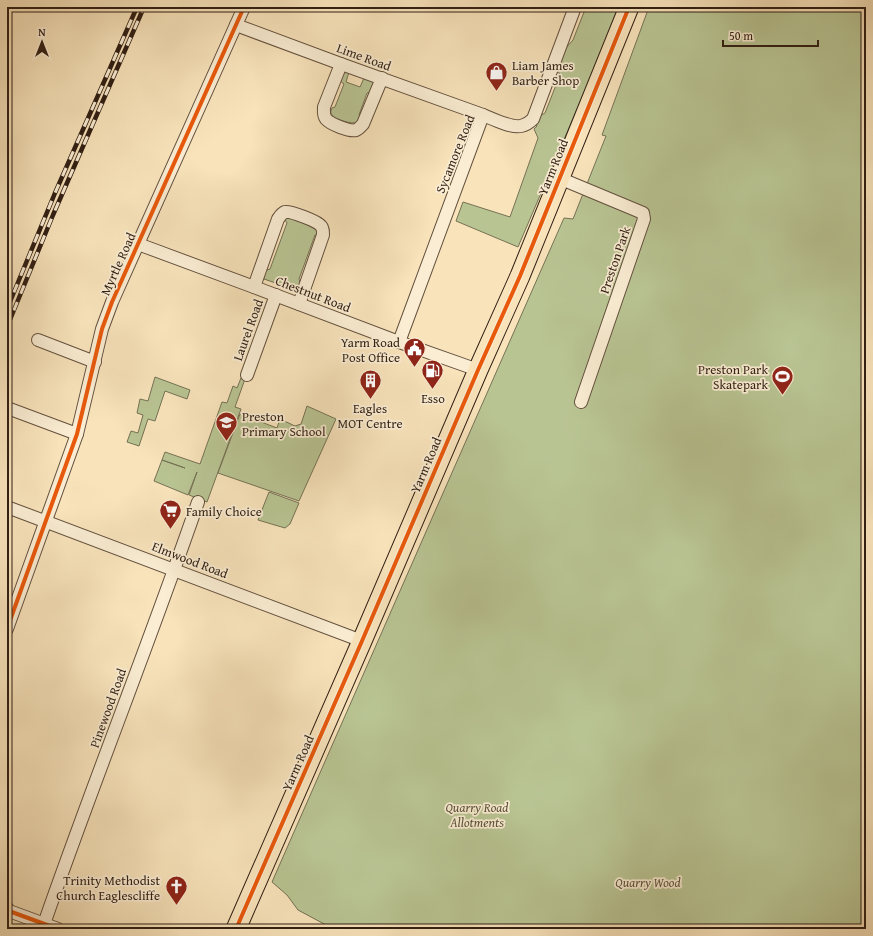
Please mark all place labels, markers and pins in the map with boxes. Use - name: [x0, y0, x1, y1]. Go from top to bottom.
- place label: Liam James Barber Shop: [512, 56, 579, 90]
- shop icon: Liam James Barber Shop: [484, 59, 510, 92]
- place label: Yarm Road Post Office: [341, 333, 400, 367]
- public building icon: Yarm Road Post Office: [402, 336, 428, 369]
- fuel station icon: Esso: [420, 357, 446, 390]
- place label: Preston Park Skatepark: [698, 360, 768, 394]
- sports icon: Preston Park Skatepark: [770, 363, 796, 396]
- building icon: Eagles MOT Centre: [357, 367, 383, 400]
- place label: Esso: [421, 389, 445, 408]
- place label: Eagles MOT Centre: [337, 399, 403, 433]
- place label: Preston Primary School: [242, 407, 326, 441]
- school or university icon: Preston Primary School: [214, 410, 240, 443]
- supermarket icon: Family Choice: [158, 498, 184, 531]
- place label: Family Choice: [186, 502, 262, 521]
- place label: Trinity Methodist Church Eaglescliffe: [56, 871, 160, 905]
- church icon: Trinity Methodist Church Eaglescliffe: [163, 874, 189, 907]

